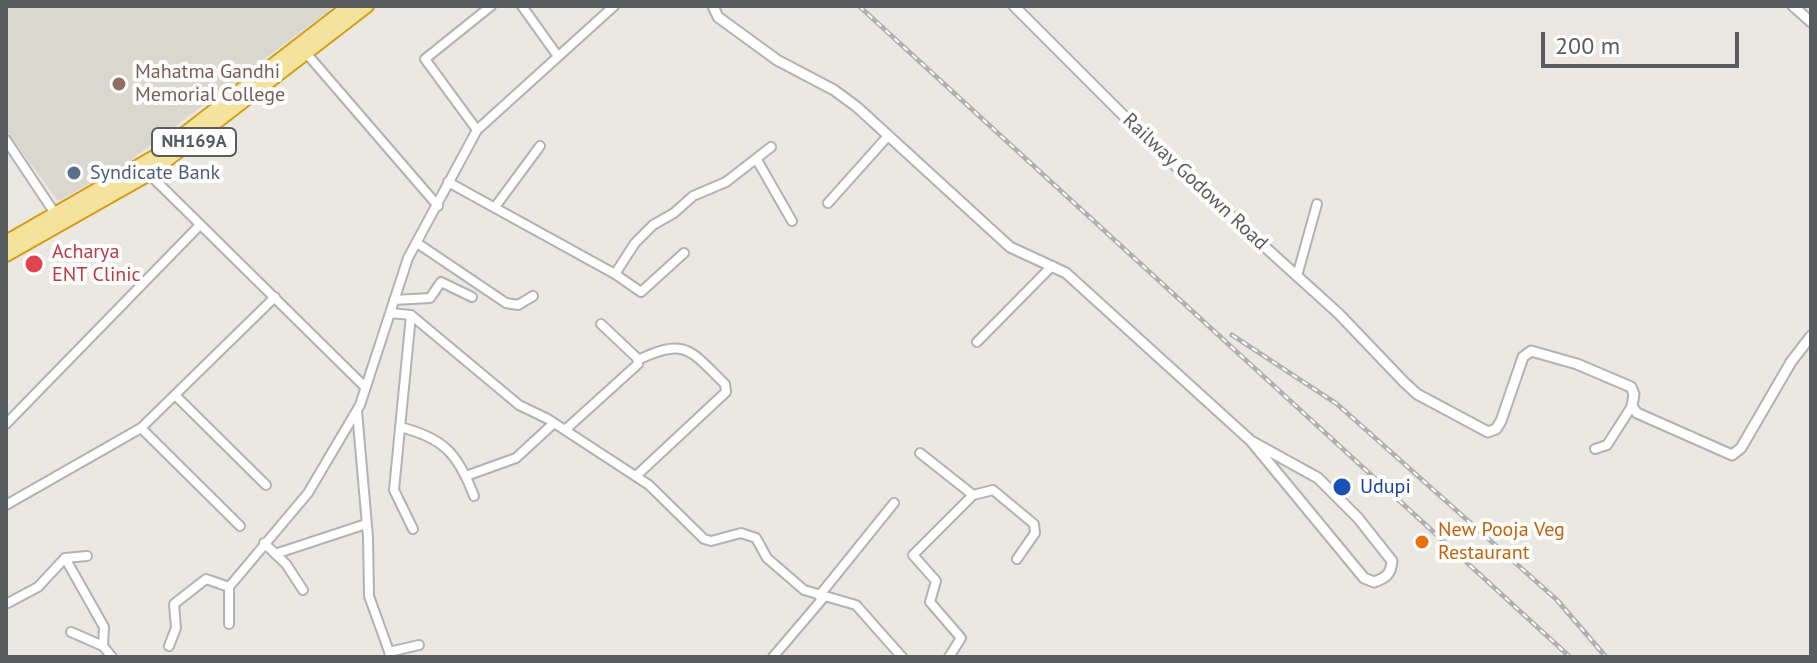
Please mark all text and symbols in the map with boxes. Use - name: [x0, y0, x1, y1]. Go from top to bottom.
- scale bar: [1545, 16, 1743, 66]
- text: 200 m: [1555, 30, 1620, 61]
- place label: Mahatma Gandhi Memorial College: [135, 60, 285, 107]
- marker: Mahatma Gandhi Memorial College: [110, 75, 128, 93]
- street label: Railway Godown Road: [1117, 109, 1273, 255]
- road number: NH169A: [152, 128, 236, 156]
- place label: Syndicate Bank: [90, 161, 220, 185]
- marker: Syndicate Bank: [65, 164, 83, 182]
- place label: Acharya ENT Clinic: [52, 240, 141, 287]
- marker: Acharya ENT Clinic: [23, 253, 45, 275]
- place label: Udupi: [1360, 475, 1411, 499]
- marker: Udupi: [1331, 476, 1353, 498]
- place label: New Pooja Veg Restaurant: [1438, 518, 1565, 565]
- marker: New Pooja Veg Restaurant: [1413, 533, 1431, 551]

